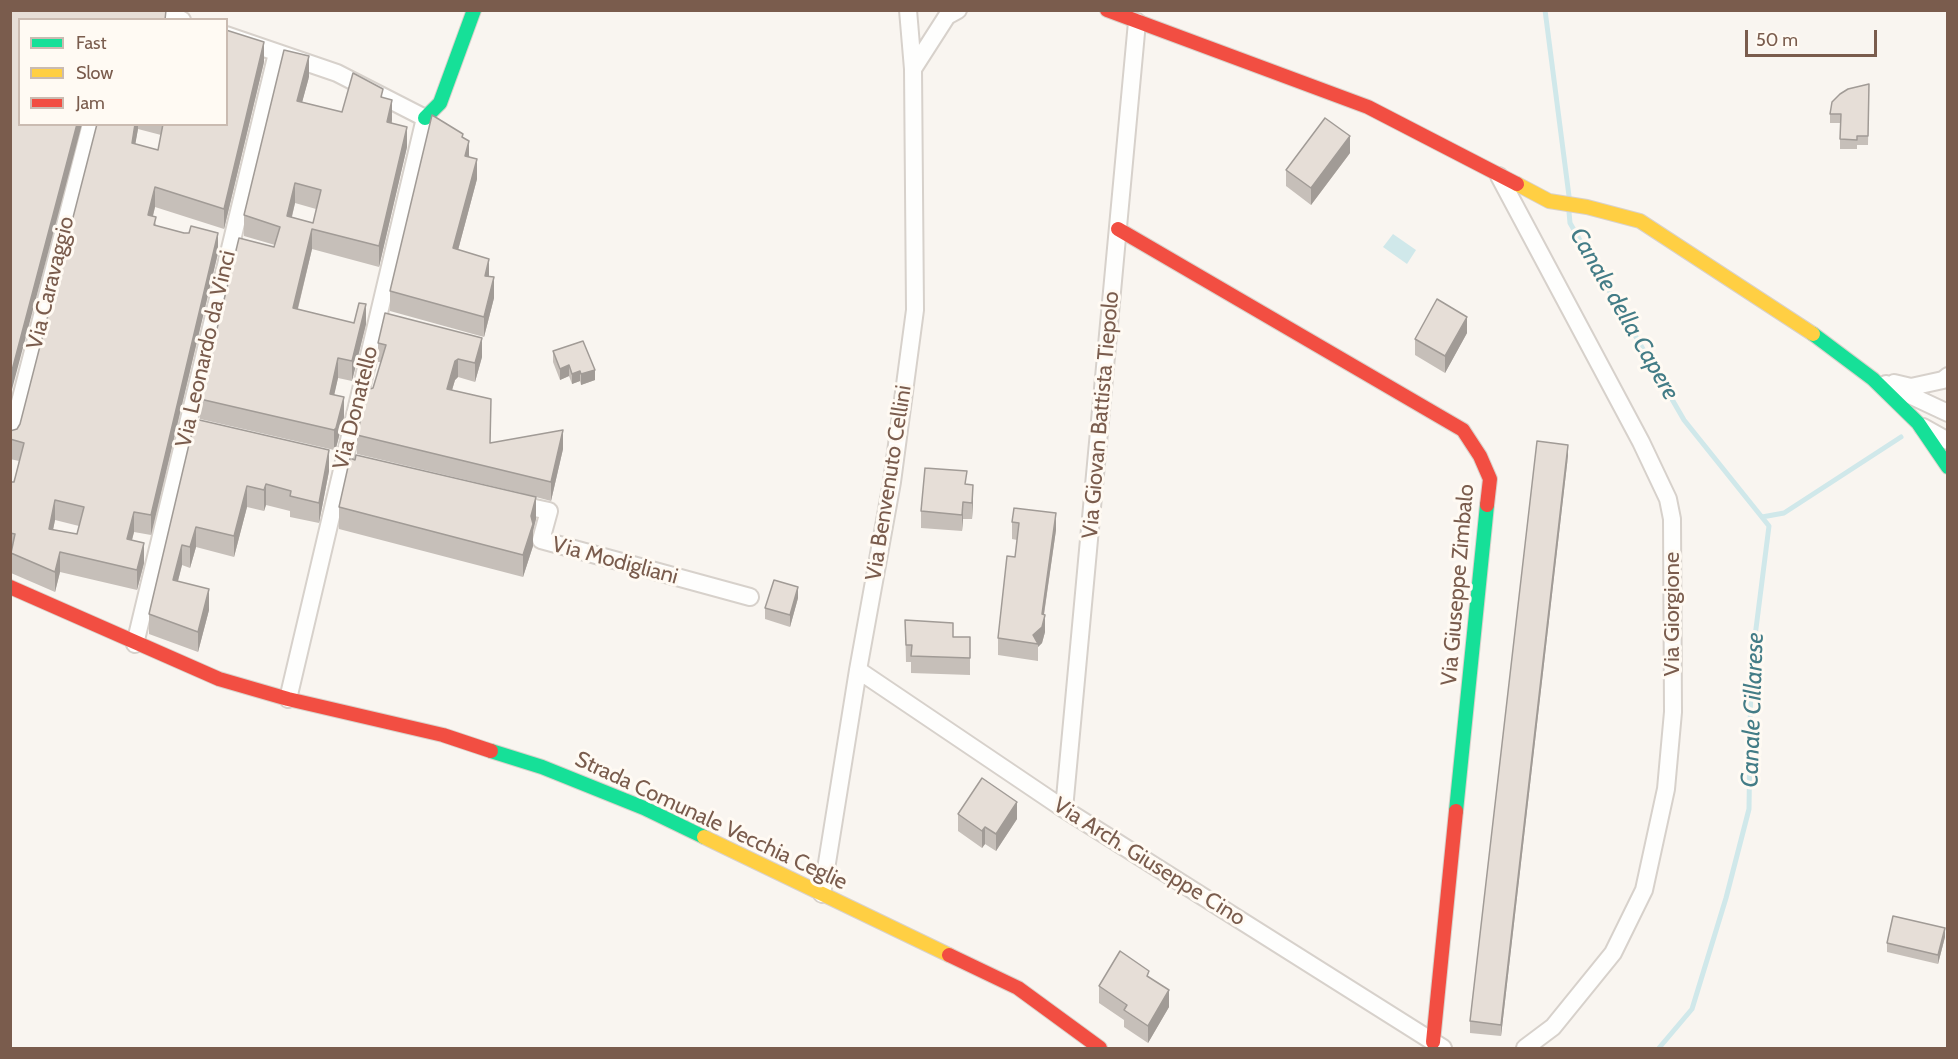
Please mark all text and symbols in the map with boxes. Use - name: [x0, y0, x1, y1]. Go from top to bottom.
- legend: [18, 18, 228, 126]
- scale bar: [1748, 18, 1880, 56]
- text: 50 m: [1756, 29, 1798, 51]
- text: Fast: [76, 32, 107, 54]
- text: Slow: [76, 62, 113, 84]
- text: Jam: [76, 92, 105, 114]
- street label: Via Caravaggio: [22, 214, 80, 352]
- water label: Canale della Capere: [1563, 223, 1685, 405]
- street label: Via Leonardo da Vinci: [171, 248, 241, 450]
- street label: Via Giovan Battista Tiepolo: [1077, 290, 1125, 540]
- street label: Via Donatello: [328, 344, 384, 472]
- street label: Via Benvenuto Cellini: [861, 383, 917, 583]
- street label: Via Giuseppe Zimbalo: [1436, 483, 1480, 687]
- street label: Via Modigliani: [549, 531, 681, 591]
- street label: Via Giorgione: [1660, 552, 1686, 676]
- water label: Canale Cillarese: [1736, 632, 1770, 788]
- street label: Strada Comunale Vecchia Ceglie: [571, 746, 851, 896]
- street label: Via Arch. Giuseppe Cino: [1048, 792, 1250, 932]

